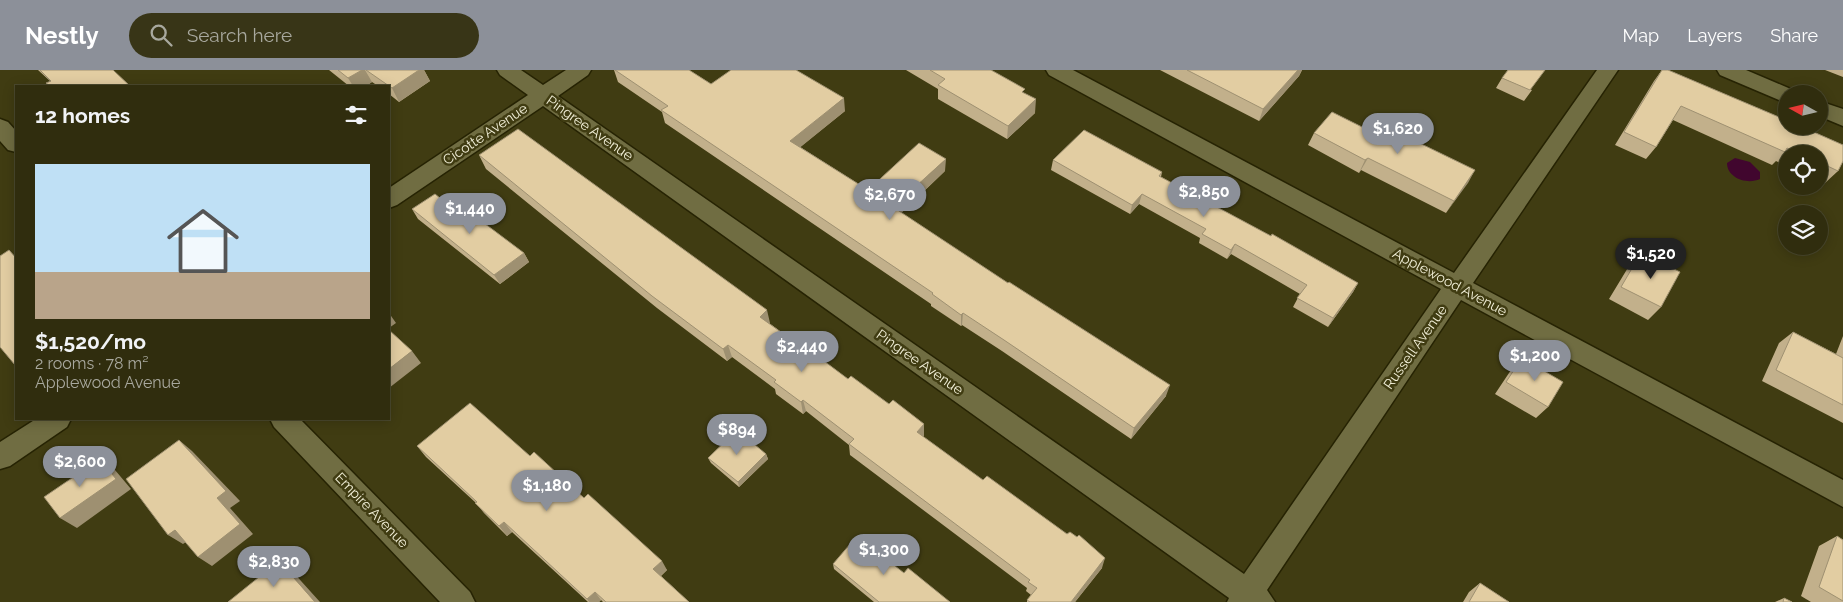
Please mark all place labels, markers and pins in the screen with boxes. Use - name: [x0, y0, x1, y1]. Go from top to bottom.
- pin: $1,620: [1357, 112, 1439, 155]
- pin: $2,850: [1163, 176, 1245, 218]
- pin: $2,670: [849, 178, 931, 221]
- pin: $1,440: [429, 192, 511, 235]
- pin: $1,520: [1610, 238, 1692, 280]
- pin: $2,440: [761, 330, 843, 373]
- pin: $1,200: [1494, 340, 1576, 382]
- pin: $894: [707, 414, 767, 456]
- pin: $2,600: [39, 446, 121, 488]
- pin: $1,180: [506, 470, 588, 512]
- pin: $1,300: [843, 534, 925, 576]
- pin: $2,830: [233, 546, 315, 588]

